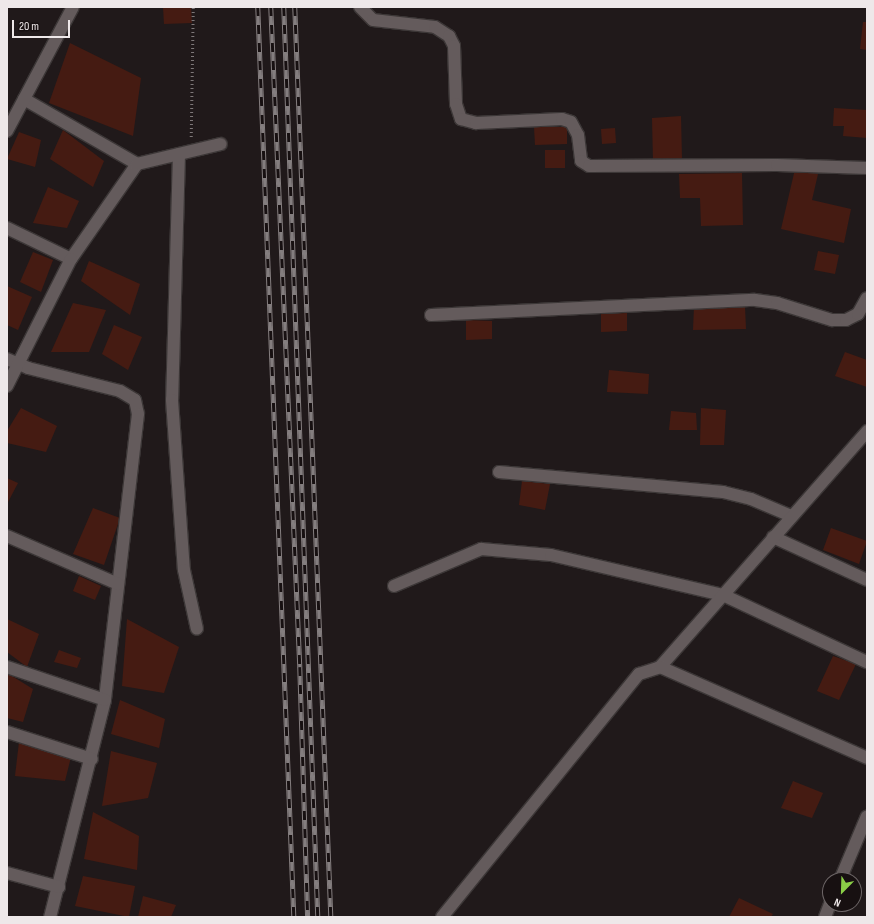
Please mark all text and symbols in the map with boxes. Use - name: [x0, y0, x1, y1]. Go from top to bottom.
- scale bar: [14, 12, 72, 38]
- text: 20 m: [19, 19, 39, 34]
- north arrow: [822, 872, 862, 912]
- text: N: [832, 895, 843, 910]

